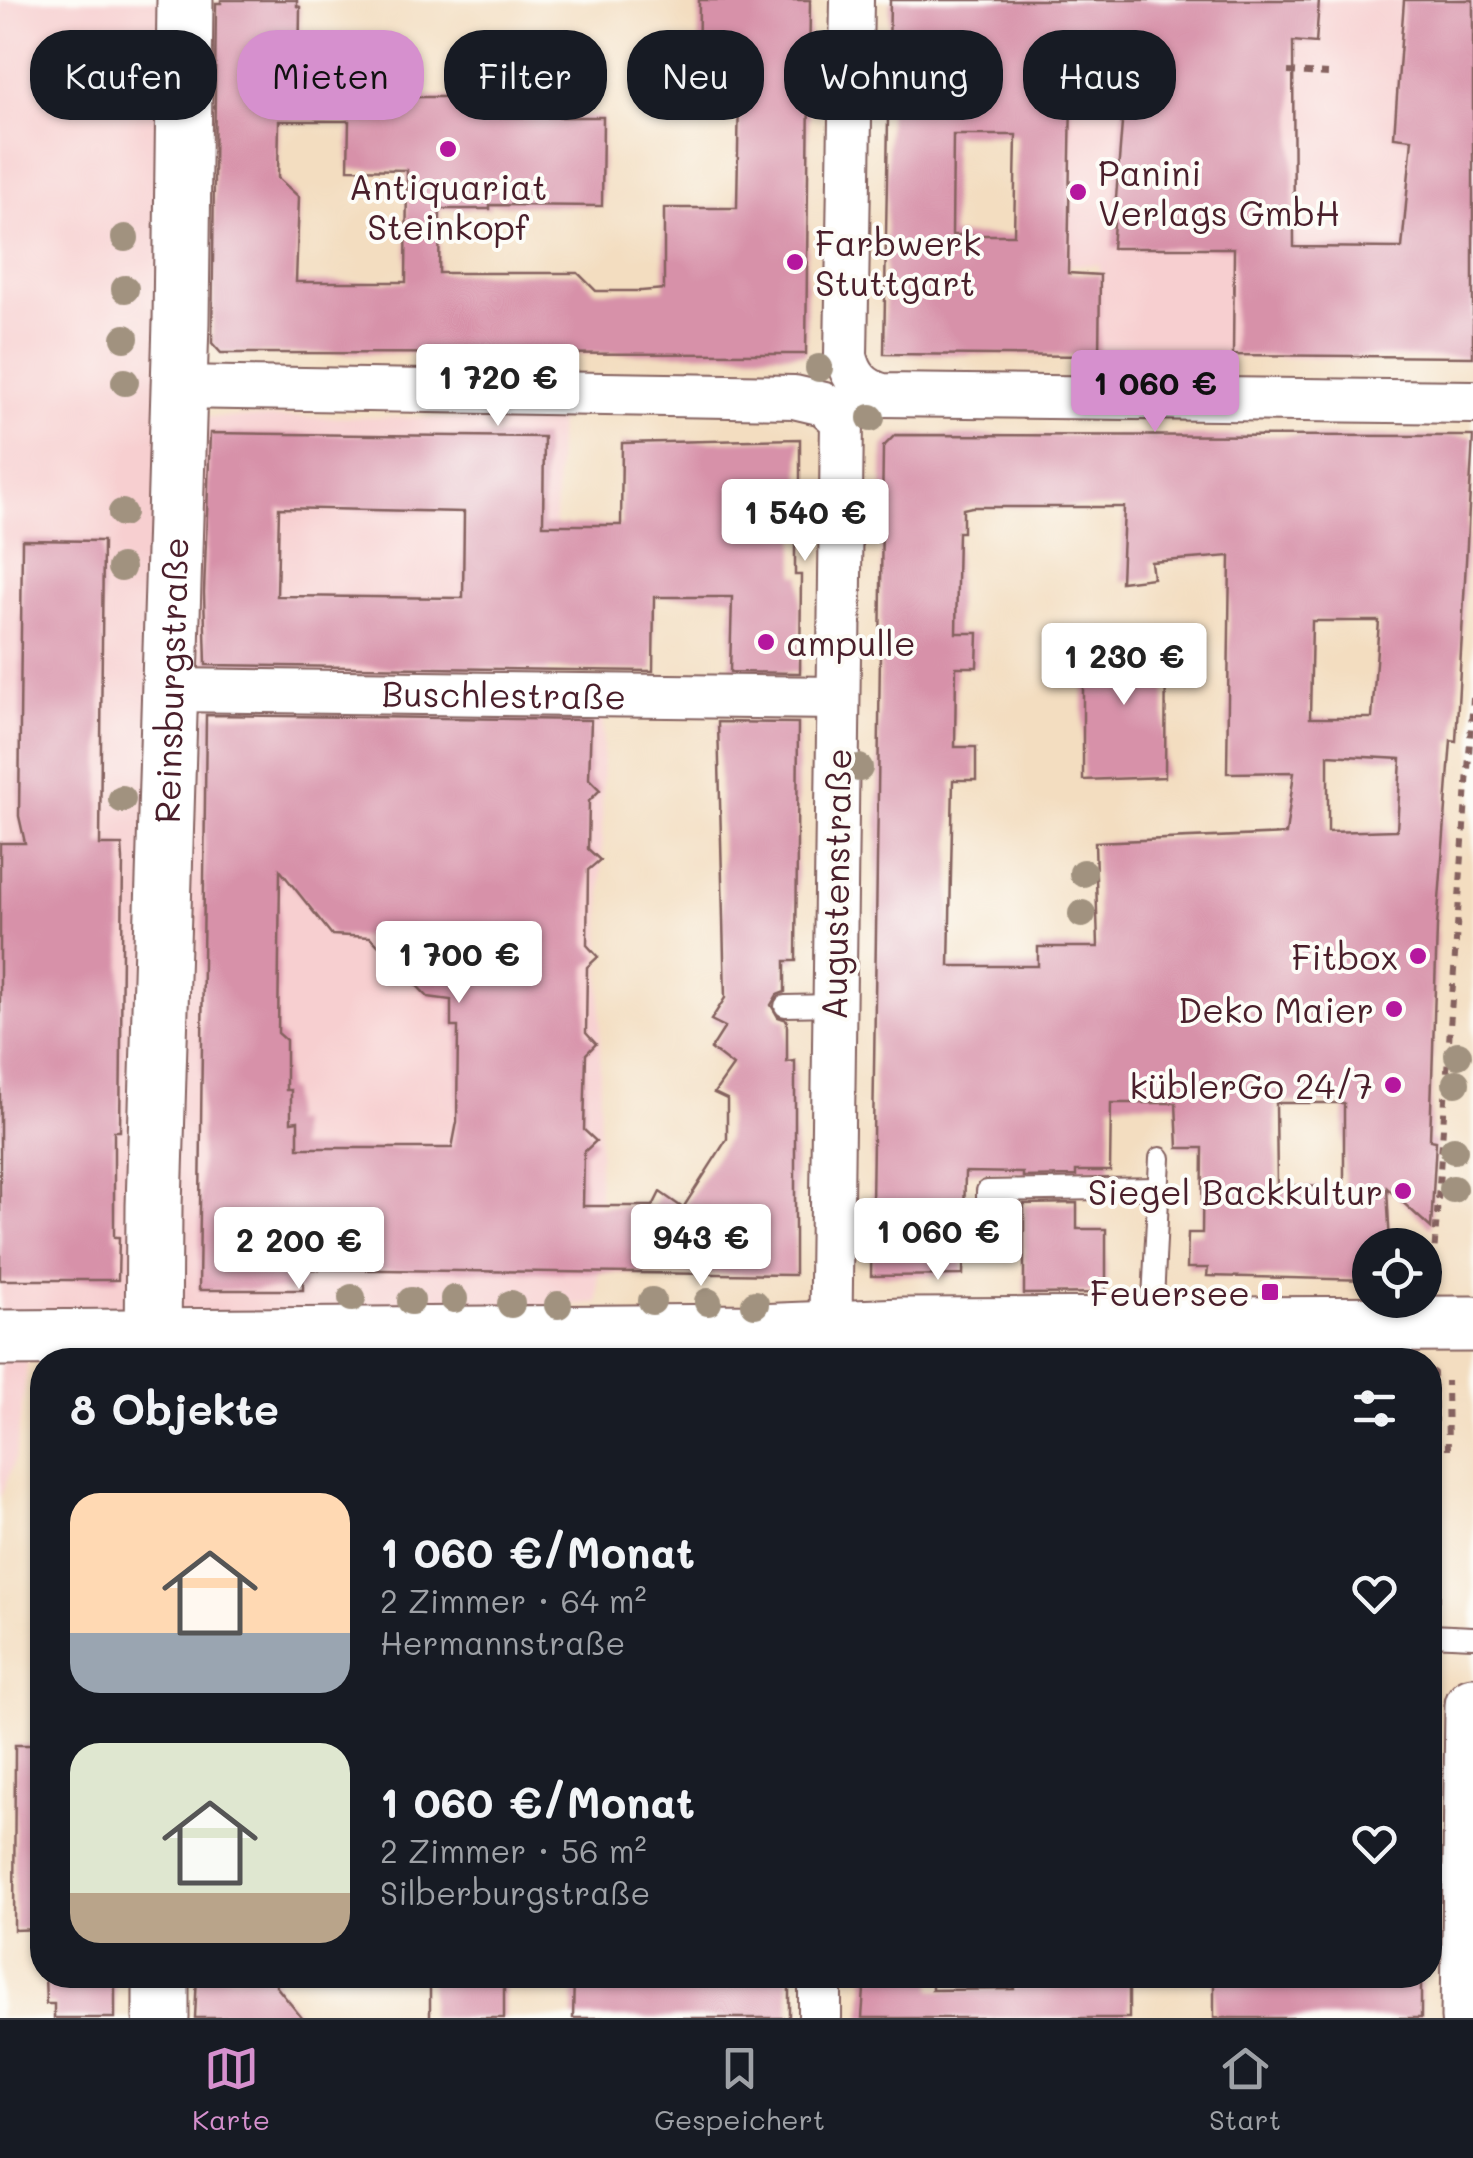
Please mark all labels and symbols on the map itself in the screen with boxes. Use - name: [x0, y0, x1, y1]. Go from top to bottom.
- marker: Antiquariat Steinkopf: [437, 138, 459, 160]
- place label: Panini Verlags GmbH: [1098, 149, 1340, 235]
- place label: Antiquariat Steinkopf: [349, 163, 547, 249]
- marker: Panini Verlags GmbH: [1067, 181, 1089, 203]
- place label: Farbwerk Stuttgart: [815, 219, 981, 305]
- marker: Farbwerk Stuttgart: [784, 251, 806, 273]
- pin: 1 720 €: [406, 344, 590, 429]
- pin: 1 060 €: [1063, 350, 1247, 435]
- pin: 1 540 €: [713, 479, 897, 564]
- street label: Reinsburgstraße: [143, 536, 197, 824]
- place label: ampulle: [786, 619, 916, 665]
- pin: 1 230 €: [1032, 623, 1216, 708]
- marker: ampulle: [755, 631, 777, 653]
- street label: Buschlestraße: [381, 670, 626, 718]
- street label: Augustenstraße: [810, 748, 860, 1020]
- pin: 1 700 €: [367, 921, 551, 1006]
- place label: Fitbox: [1291, 933, 1398, 979]
- marker: Fitbox: [1407, 945, 1429, 967]
- place label: Deko Maier: [1178, 986, 1374, 1032]
- marker: Deko Maier: [1383, 998, 1405, 1020]
- place label: küblerGo 24/7: [1129, 1062, 1373, 1108]
- marker: küblerGo 24/7: [1382, 1074, 1404, 1096]
- place label: Siegel Backkultur: [1088, 1168, 1383, 1214]
- marker: Siegel Backkultur: [1392, 1180, 1414, 1202]
- pin: 1 060 €: [846, 1198, 1030, 1283]
- pin: 943 €: [631, 1204, 771, 1289]
- pin: 2 200 €: [207, 1207, 391, 1292]
- place label: Feuersee: [1090, 1269, 1250, 1315]
- marker: Feuersee: [1259, 1281, 1281, 1303]

